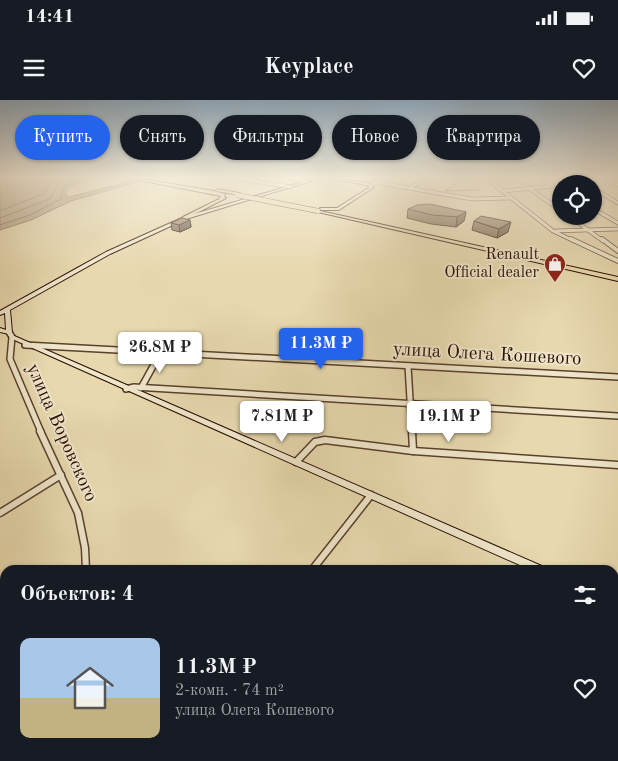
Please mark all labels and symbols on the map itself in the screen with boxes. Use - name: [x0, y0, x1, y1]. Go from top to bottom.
- place label: Renault Official dealer: [444, 247, 539, 281]
- shop icon: Renault Official dealer: [543, 252, 567, 283]
- pin: 11.3M ₽: [275, 328, 367, 370]
- pin: 26.8M ₽: [114, 332, 206, 374]
- street label: улица Олега Кошевого: [392, 341, 582, 369]
- street label: улица Воровского: [22, 361, 100, 505]
- pin: 7.81M ₽: [236, 400, 328, 443]
- pin: 19.1M ₽: [403, 400, 495, 443]

